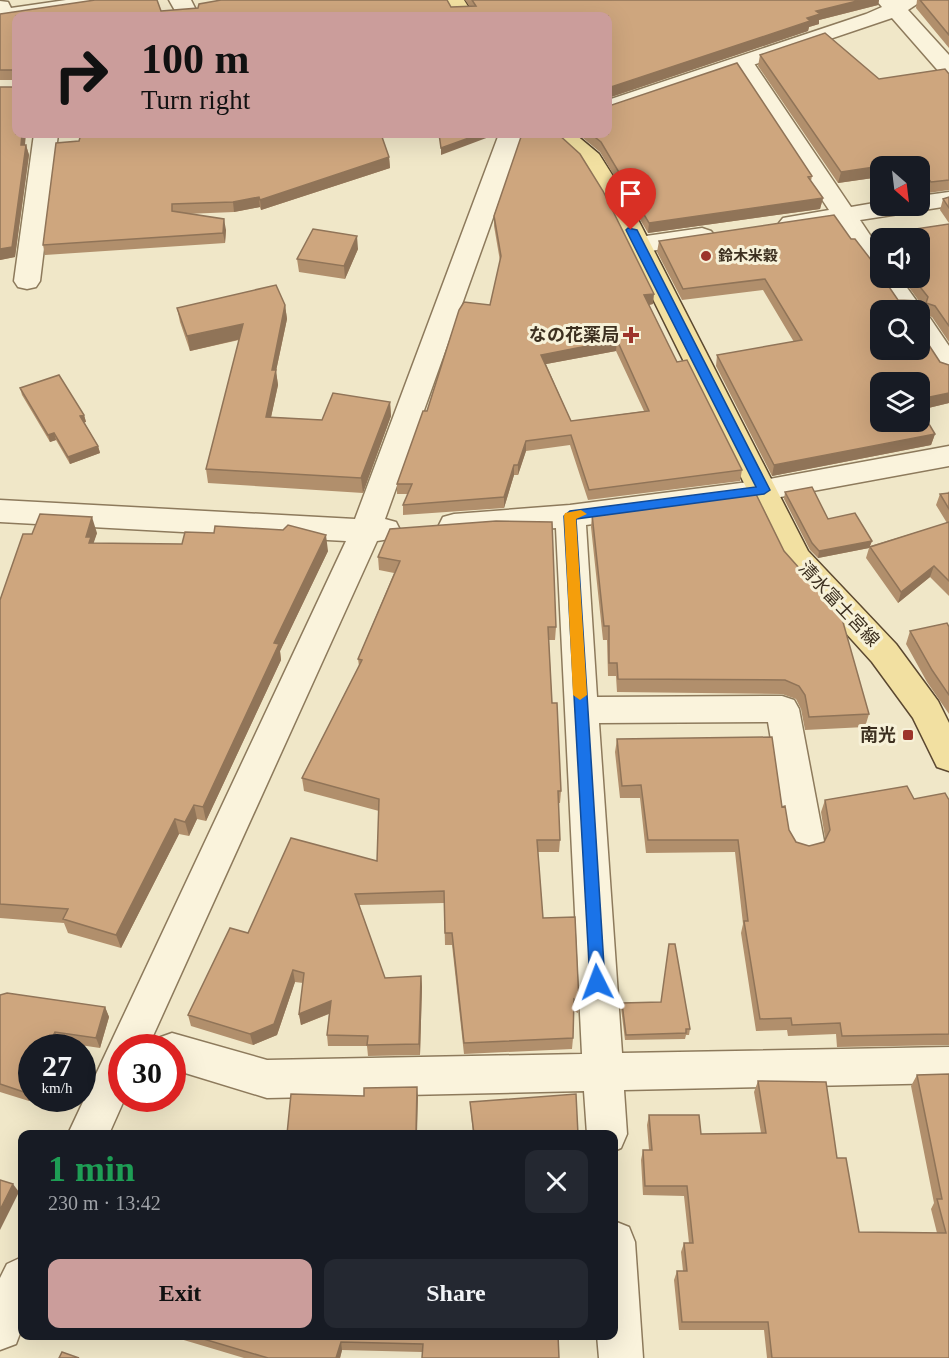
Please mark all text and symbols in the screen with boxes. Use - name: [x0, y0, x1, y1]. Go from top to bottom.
- icon: right: [42, 36, 120, 114]
- text: 100 m: [141, 36, 250, 82]
- text: Turn right: [141, 85, 250, 115]
- north arrow: [870, 156, 930, 216]
- map controls: [870, 156, 930, 432]
- pin: [605, 168, 656, 230]
- icon: arrive: [614, 177, 647, 210]
- button: sound: [870, 228, 930, 288]
- place label: 鈴木米穀: [718, 248, 778, 264]
- marker: 鈴木米穀: [699, 249, 713, 263]
- button: search: [870, 300, 930, 360]
- place label: なの花薬局: [529, 325, 619, 345]
- marker: なの花薬局: [624, 328, 638, 342]
- button: layers: [870, 372, 930, 432]
- street label: 清水富士宮線: [795, 558, 883, 650]
- place label: 南光: [860, 725, 896, 745]
- marker: 南光: [901, 728, 915, 742]
- position arrow: [565, 950, 629, 1014]
- speed limit sign: 30: [108, 1034, 186, 1112]
- text: 27: [42, 1049, 72, 1082]
- text: km/h: [42, 1080, 72, 1096]
- text: 1 min: [48, 1149, 135, 1189]
- button: close: [525, 1150, 588, 1213]
- text: 230 m · 13:42: [48, 1192, 161, 1214]
- button: Exit: [48, 1259, 312, 1328]
- button: Share: [324, 1259, 588, 1328]

